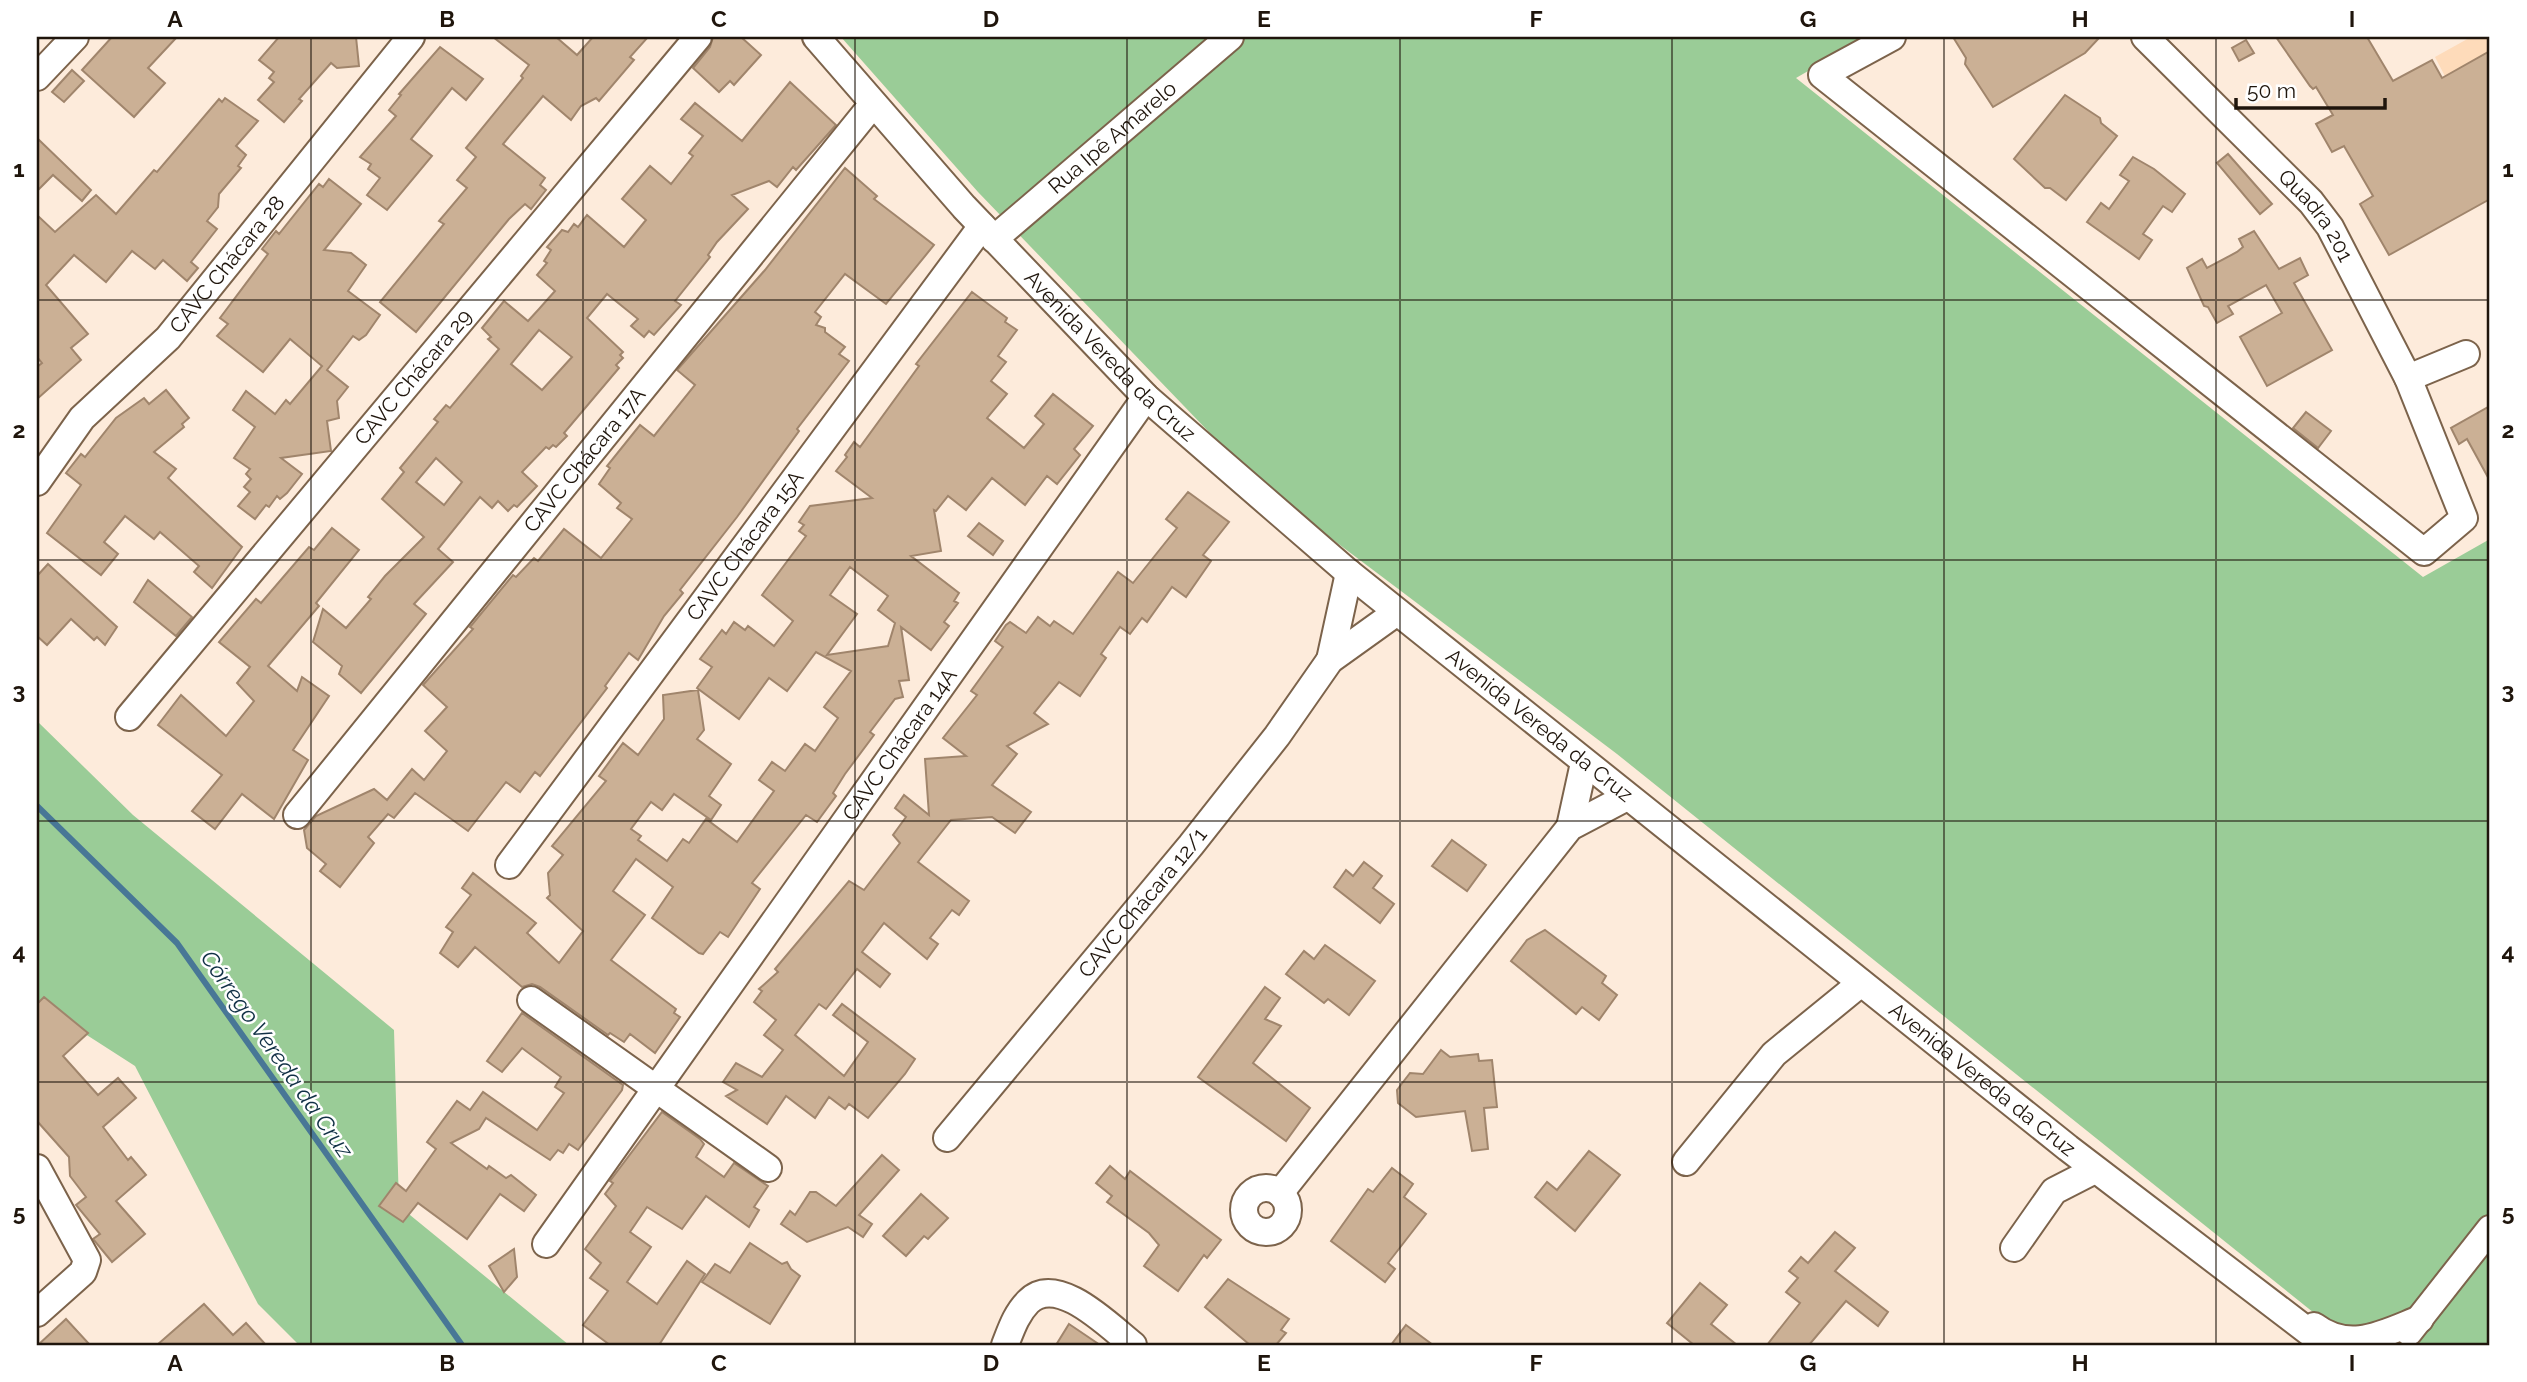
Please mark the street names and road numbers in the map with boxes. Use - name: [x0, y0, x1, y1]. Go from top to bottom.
- street label: Rua Ipê Amarelo: [1043, 75, 1181, 199]
- street label: Quadra 201: [2274, 164, 2359, 266]
- street label: CAVC Chácara 28: [164, 191, 290, 338]
- street label: Avenida Vereda da Cruz: [1020, 265, 1201, 446]
- street label: CAVC Chácara 29: [349, 304, 477, 450]
- street label: CAVC Chácara 17A: [518, 382, 650, 537]
- street label: CAVC Chácara 15A: [681, 466, 809, 626]
- street label: Avenida Vereda da Cruz: [1441, 643, 1638, 807]
- street label: CAVC Chácara 14A: [837, 663, 962, 825]
- street label: CAVC Chácara 12/1: [1073, 823, 1212, 982]
- street label: Avenida Vereda da Cruz: [1884, 997, 2081, 1161]

